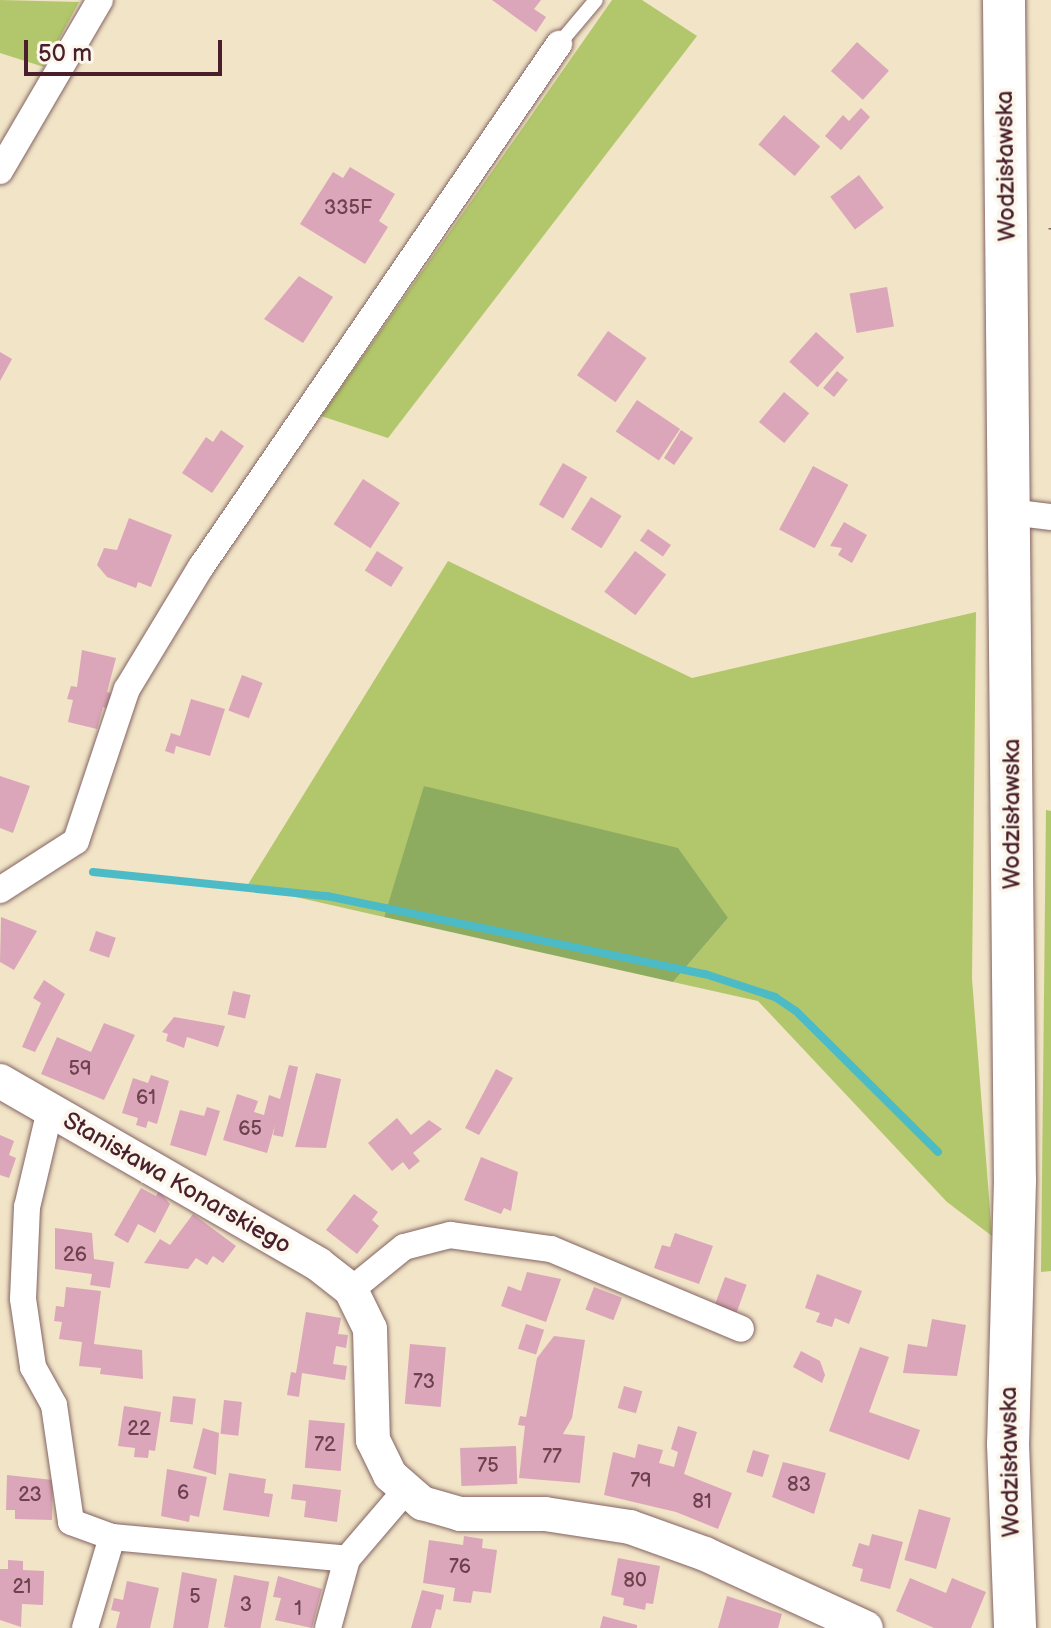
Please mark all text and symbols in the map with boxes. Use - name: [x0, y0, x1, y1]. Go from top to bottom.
- scale bar: [28, 24, 226, 74]
- text: 50 m: [38, 39, 92, 68]
- street label: Wodzisławska: [990, 90, 1022, 242]
- house number: 335F: [324, 196, 372, 220]
- street label: Wodzisławska: [998, 739, 1026, 889]
- house number: 59: [68, 1057, 92, 1081]
- house number: 61: [136, 1086, 156, 1110]
- street label: Stanisława Konarskiego: [58, 1106, 296, 1260]
- house number: 65: [238, 1117, 262, 1141]
- house number: 26: [63, 1243, 87, 1267]
- house number: 73: [413, 1370, 435, 1394]
- street label: Wodzisławska: [994, 1386, 1026, 1538]
- house number: 22: [127, 1417, 151, 1441]
- house number: 72: [314, 1433, 336, 1457]
- house number: 77: [542, 1445, 562, 1469]
- house number: 75: [477, 1454, 499, 1478]
- house number: 79: [630, 1469, 652, 1493]
- house number: 83: [787, 1473, 811, 1497]
- house number: 6: [177, 1481, 189, 1505]
- house number: 23: [18, 1483, 42, 1507]
- house number: 81: [692, 1490, 712, 1514]
- house number: 76: [449, 1555, 471, 1579]
- house number: 80: [623, 1569, 647, 1593]
- house number: 21: [12, 1575, 32, 1599]
- house number: 5: [189, 1585, 201, 1609]
- house number: 3: [240, 1593, 252, 1617]
- house number: 1: [294, 1597, 302, 1621]

